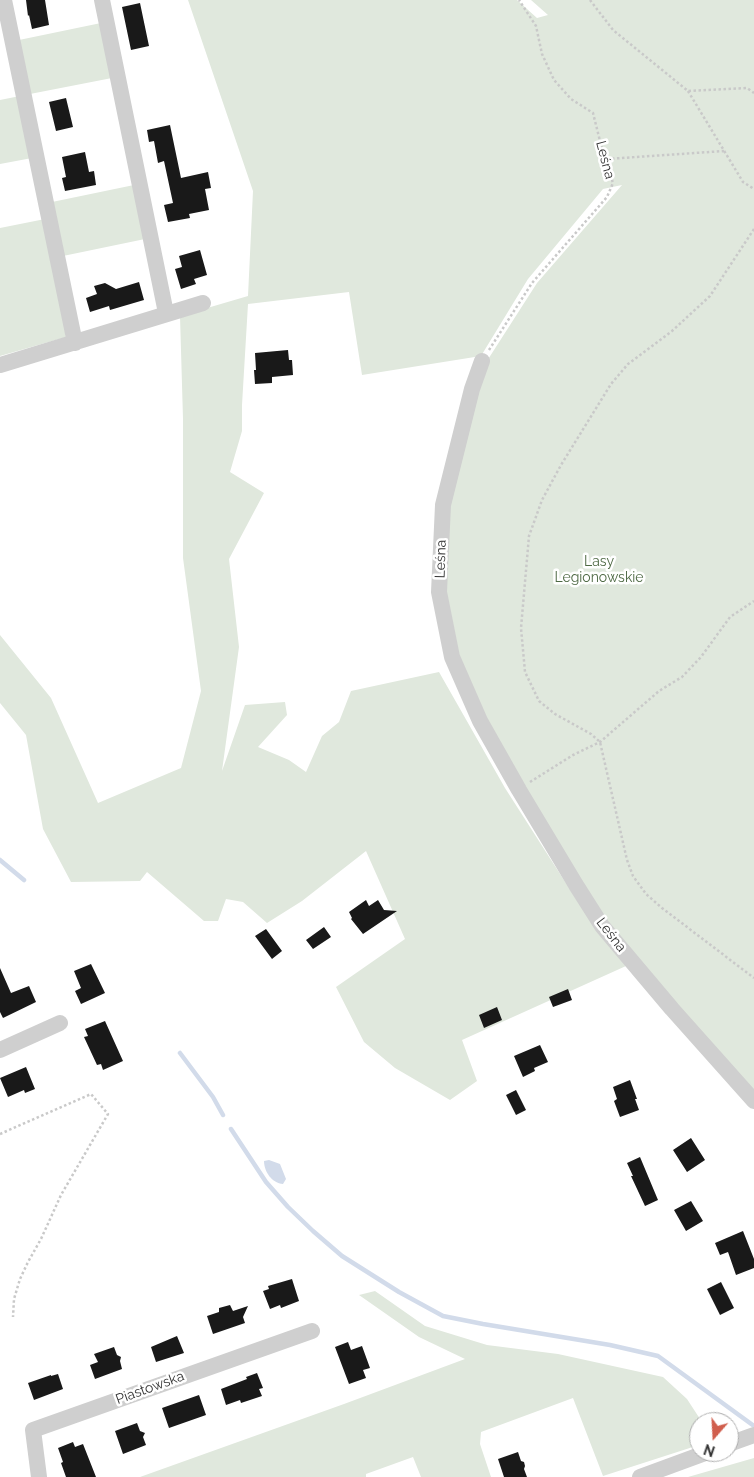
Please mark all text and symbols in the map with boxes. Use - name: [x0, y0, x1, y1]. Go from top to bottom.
- street label: Leśna: [592, 139, 618, 181]
- street label: Leśna: [432, 539, 450, 579]
- park label: Lasy Legionowskie: [554, 554, 644, 586]
- street label: Leśna: [592, 915, 630, 955]
- street label: Piastowska: [113, 1368, 187, 1408]
- north arrow: [689, 1412, 739, 1462]
- text: N: [702, 1441, 717, 1460]

